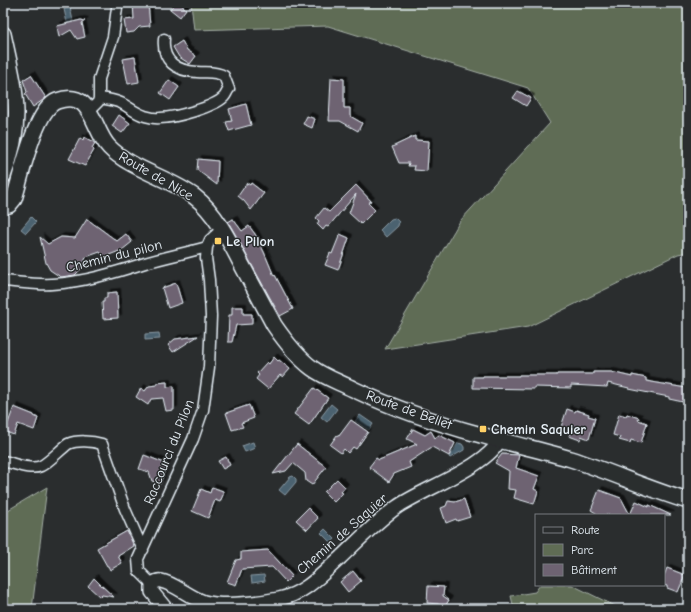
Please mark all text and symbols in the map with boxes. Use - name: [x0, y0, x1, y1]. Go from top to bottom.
- street label: Route de Nice: [116, 148, 196, 204]
- place label: Le Pilon: [226, 233, 274, 250]
- street label: Chemin du pilon: [64, 236, 164, 276]
- marker: Le Pilon: [213, 236, 223, 246]
- street label: Route de Bellet: [364, 387, 455, 434]
- street label: Raccourci du Pilon: [140, 397, 198, 507]
- place label: Chemin Saquier: [491, 421, 586, 438]
- marker: Chemin Saquier: [478, 424, 488, 434]
- street label: Chemin de Saquier: [293, 490, 391, 578]
- legend: [535, 514, 665, 586]
- text: Route: [571, 523, 600, 537]
- text: Parc: [571, 543, 594, 557]
- text: Bâtiment: [571, 563, 617, 577]

